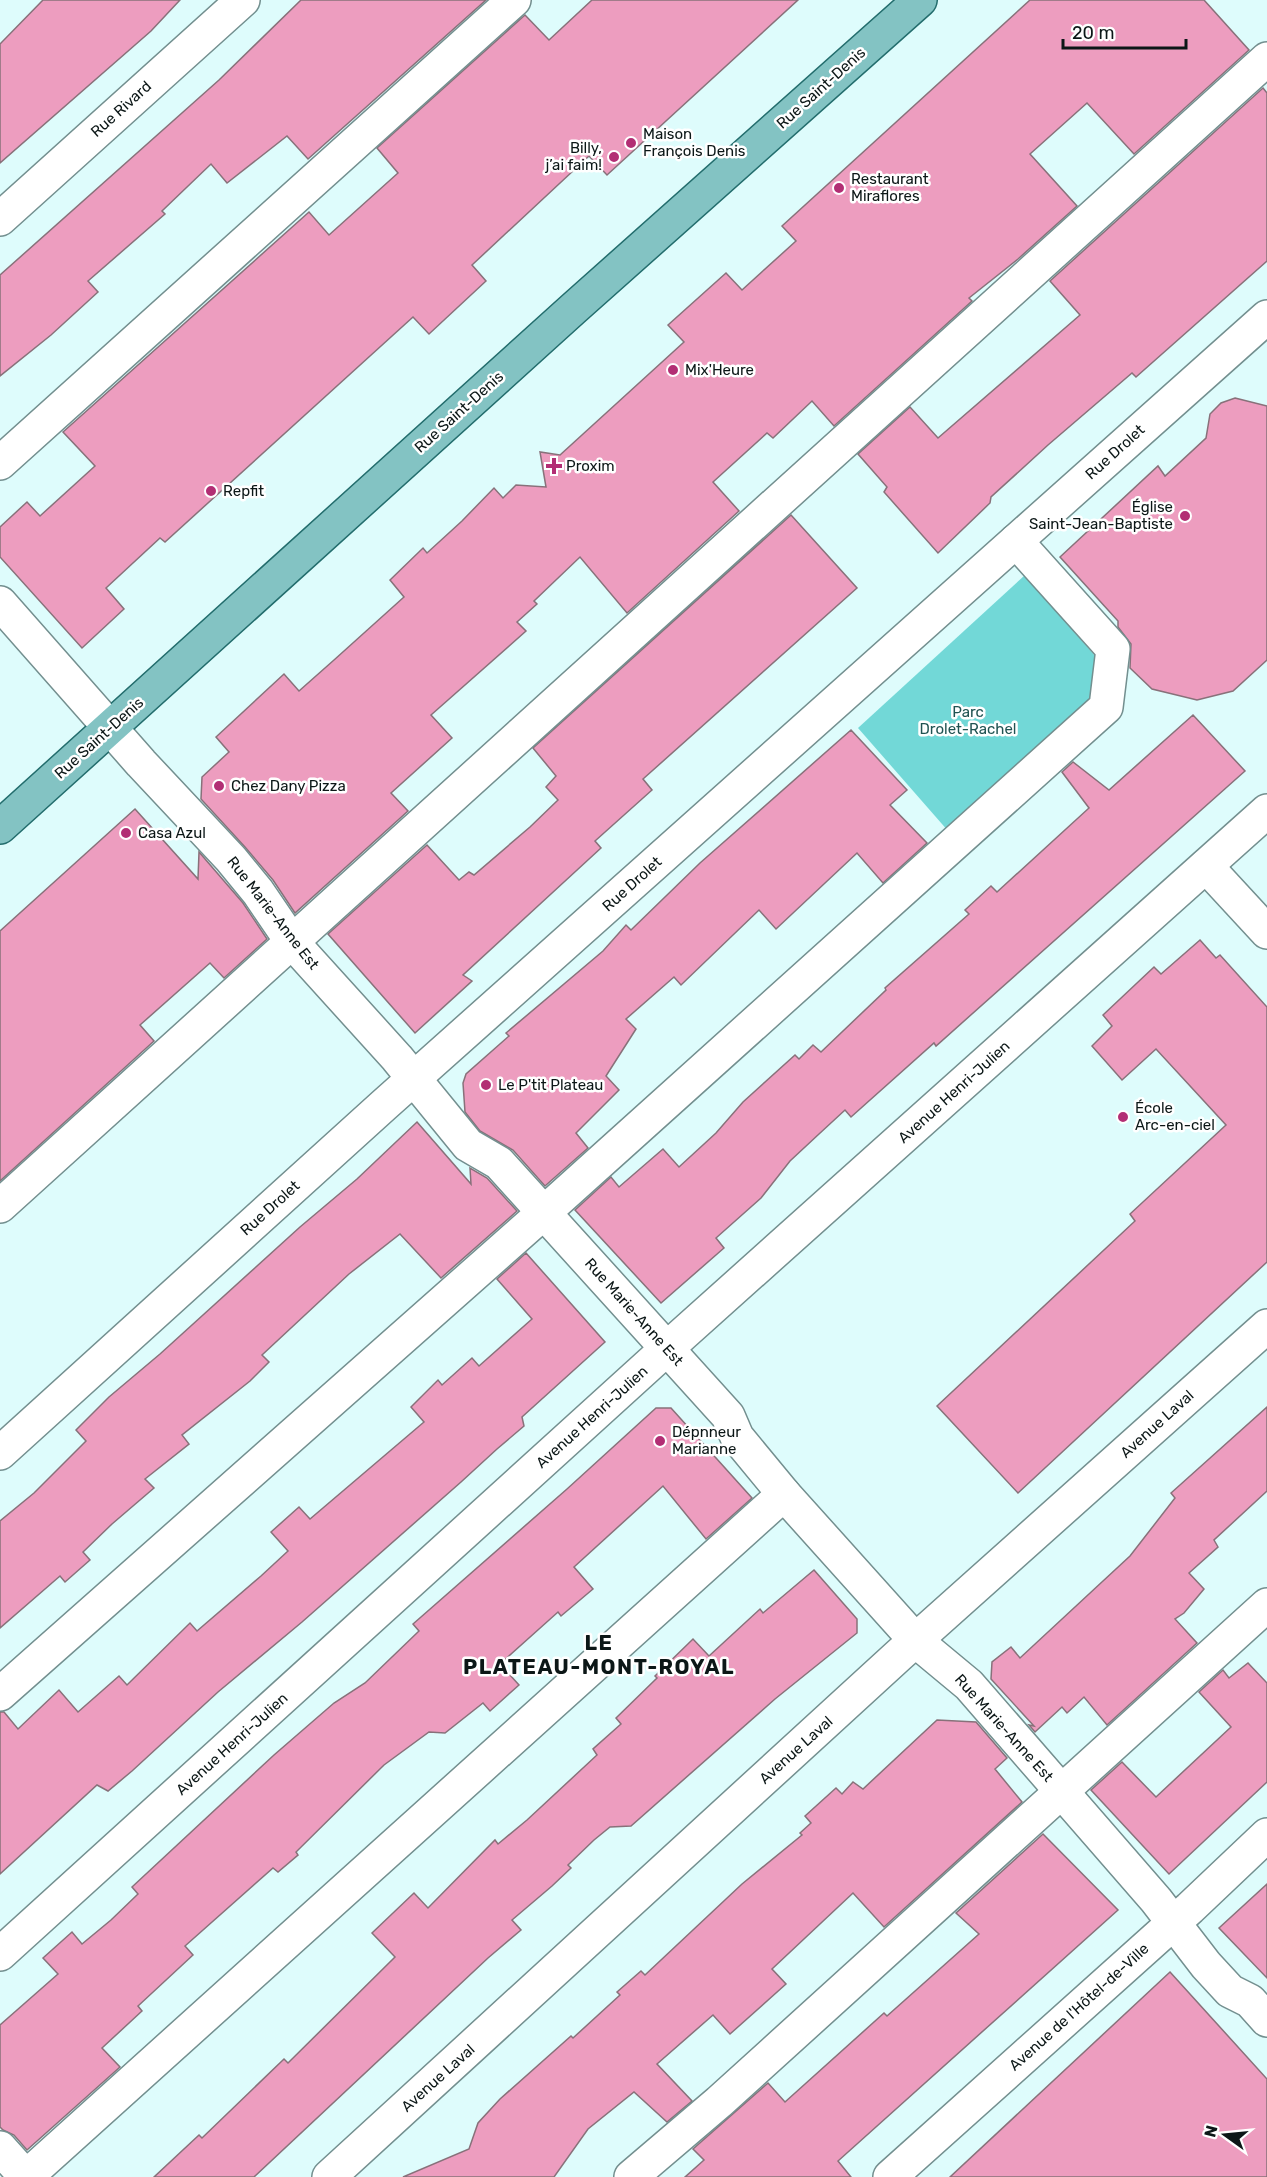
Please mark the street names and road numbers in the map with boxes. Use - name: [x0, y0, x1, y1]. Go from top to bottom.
- street label: Rue Saint-Denis: [773, 43, 869, 133]
- street label: Rue Rivard: [87, 77, 155, 141]
- street label: Rue Saint-Denis: [411, 367, 507, 457]
- street label: Rue Drolet: [1082, 421, 1148, 483]
- street label: Rue Saint-Denis: [51, 693, 147, 783]
- street label: Rue Marie-Anne Est: [223, 853, 323, 973]
- street label: Rue Drolet: [599, 853, 665, 915]
- street label: Avenue Henri-Julien: [894, 1037, 1014, 1147]
- street label: Rue Drolet: [237, 1177, 303, 1239]
- street label: Rue Marie-Anne Est: [581, 1254, 687, 1370]
- street label: Avenue Henri-Julien: [532, 1362, 652, 1472]
- street label: Avenue Laval: [1117, 1386, 1197, 1462]
- street label: Rue Marie-Anne Est: [951, 1670, 1057, 1786]
- street label: Avenue Henri-Julien: [172, 1689, 292, 1799]
- street label: Avenue Laval: [756, 1712, 836, 1788]
- street label: Avenue de l'Hôtel-de-Ville: [1005, 1940, 1153, 2074]
- street label: Avenue Laval: [398, 2040, 478, 2116]

